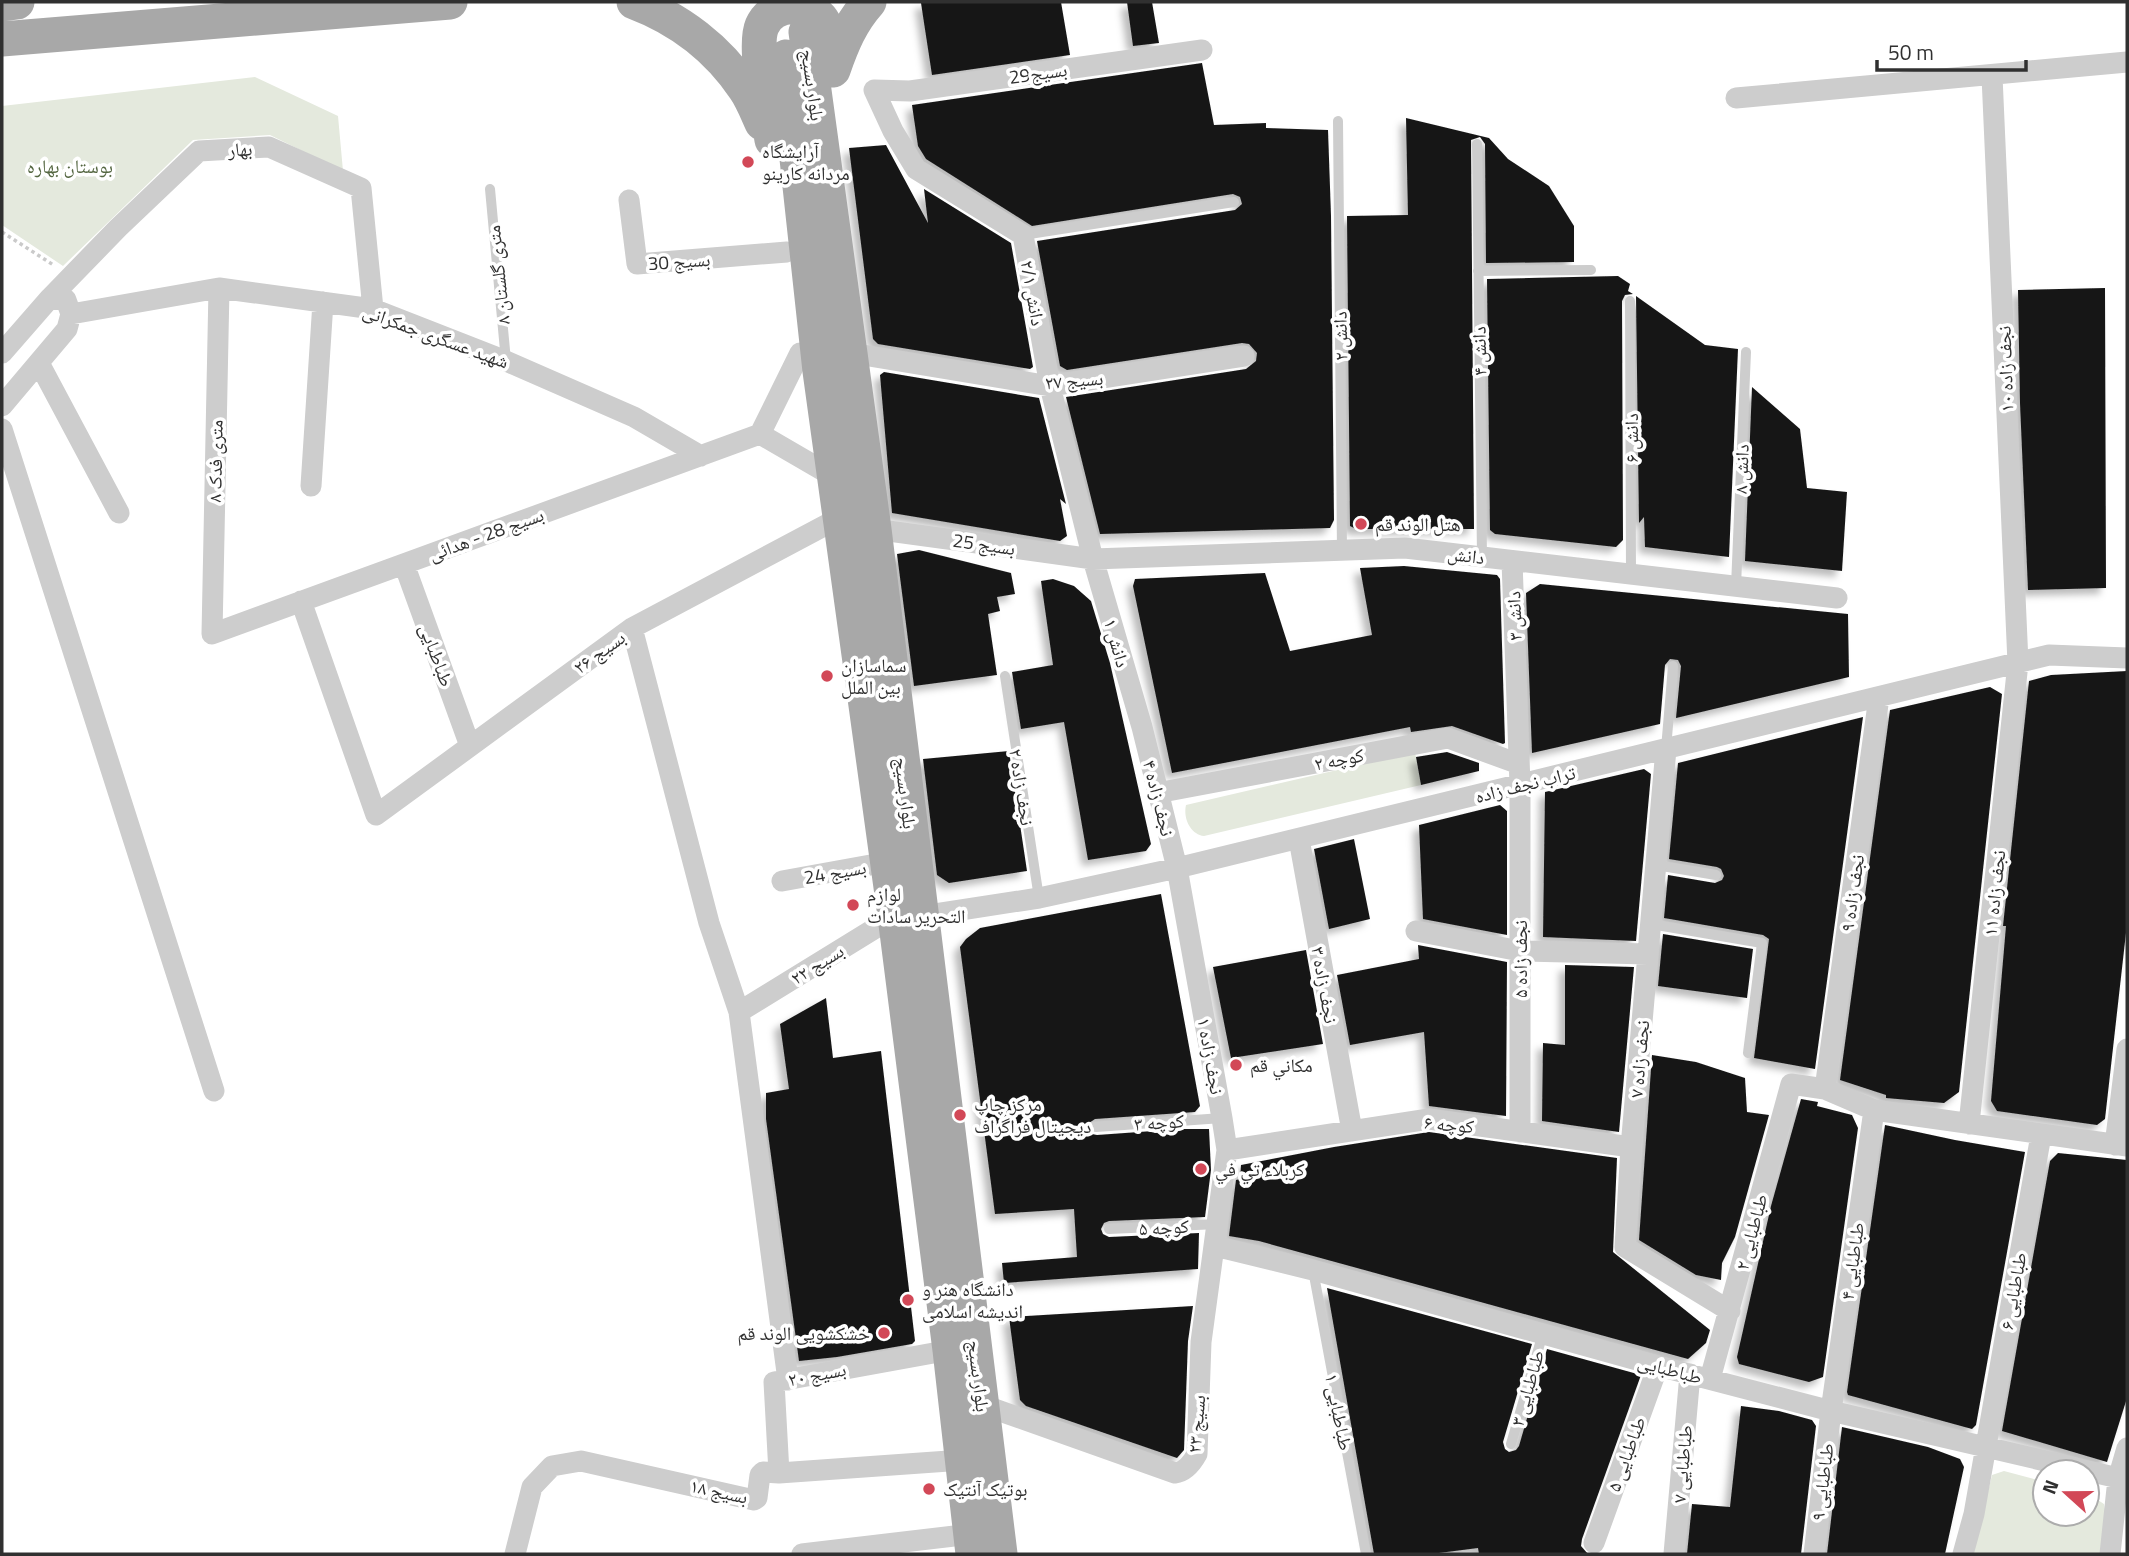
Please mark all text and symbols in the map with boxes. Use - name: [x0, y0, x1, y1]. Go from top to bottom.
- scale bar: [1877, 28, 2026, 72]
- text: 50 m: [1888, 36, 1934, 68]
- street label: بلوار بسیج: [794, 47, 833, 123]
- street label: بسیج29: [1007, 54, 1069, 91]
- street label: بهار: [226, 133, 253, 164]
- place label: آرایشگاه مردانه کارینو: [762, 136, 850, 187]
- park label: بوستان بهاره: [27, 151, 113, 180]
- marker: آرایشگاه مردانه کارینو: [740, 154, 756, 170]
- street label: ۸ متری گلستان: [478, 224, 517, 326]
- street label: بسیج 30: [647, 244, 711, 277]
- street label: دانش ۲/۱: [1013, 258, 1054, 328]
- street label: شهید عسگری جمکرانی: [359, 296, 513, 375]
- street label: دانش ۲: [1325, 311, 1354, 361]
- street label: نجف زاده ۱۰: [1989, 325, 2020, 413]
- street label: دانش ۴: [1464, 326, 1493, 376]
- street label: بسیج ۲۷: [1044, 363, 1104, 396]
- street label: دانش ۶: [1616, 413, 1645, 463]
- street label: ۸ متری فدک: [199, 419, 230, 503]
- street label: دانش ۸: [1725, 444, 1756, 494]
- street label: بسیج 28 - هدائی: [424, 499, 548, 568]
- place label: هتل الوند قم: [1375, 509, 1461, 538]
- marker: هتل الوند قم: [1353, 516, 1369, 532]
- street label: بسیج 25: [951, 525, 1017, 562]
- street label: دانش: [1446, 538, 1486, 571]
- street label: دانش ۳: [1498, 591, 1529, 641]
- street label: دانش ۱: [1097, 615, 1138, 671]
- street label: طباطبایی: [413, 619, 462, 691]
- street label: بسیج ۲۶: [566, 623, 631, 681]
- place label: سماسازان بین الملل: [841, 650, 906, 701]
- marker: سماسازان بین الملل: [819, 668, 835, 684]
- street label: کوچه ۲: [1312, 739, 1366, 778]
- street label: نجف زاده ۲: [1002, 746, 1043, 828]
- street label: بلوار بسیج: [888, 755, 925, 830]
- street label: نجف زاده ۴: [1136, 757, 1183, 839]
- street label: تراب نجف زاده: [1472, 757, 1579, 810]
- street label: نجف زاده ۱۱: [1975, 849, 2012, 937]
- street label: بسیج 24: [801, 852, 868, 891]
- street label: نجف زاده ۹: [1832, 852, 1871, 933]
- place label: لوازم التحریر سادات: [867, 879, 965, 930]
- marker: لوازم التحریر سادات: [845, 897, 861, 913]
- street label: نجف زاده ۵: [1505, 920, 1534, 998]
- street label: بسیج ۲۲: [784, 936, 849, 991]
- street label: نجف زاده ۳: [1304, 944, 1347, 1026]
- street label: نجف زاده ۱: [1190, 1015, 1233, 1097]
- street label: نجف زاده ۷: [1621, 1019, 1656, 1099]
- place label: مكاني قم: [1250, 1050, 1313, 1081]
- marker: مكاني قم: [1228, 1057, 1244, 1073]
- place label: مرکز چاپ دیجیتال فراگراف: [974, 1089, 1092, 1140]
- street label: کوچه ۳: [1133, 1105, 1185, 1138]
- marker: مرکز چاپ دیجیتال فراگراف: [952, 1107, 968, 1123]
- street label: کوچه ۶: [1423, 1107, 1475, 1140]
- place label: كربلاء تي في: [1215, 1154, 1305, 1185]
- marker: كربلاء تي في: [1193, 1161, 1209, 1177]
- street label: طباطبایی ۲: [1726, 1190, 1775, 1273]
- street label: کوچه ۵: [1138, 1211, 1190, 1242]
- street label: طباطبایی ۴: [1832, 1220, 1871, 1302]
- street label: طباطبایی ۶: [1991, 1250, 2034, 1332]
- place label: دانشگاه هنر و اندیشه اسلامی: [922, 1274, 1023, 1325]
- marker: دانشگاه هنر و اندیشه اسلامی: [900, 1292, 916, 1308]
- place label: خشکشویی الوند قم: [737, 1318, 870, 1347]
- marker: خشکشویی الوند قم: [876, 1325, 892, 1341]
- street label: بلوار بسیج: [961, 1338, 998, 1413]
- street label: طباطبایی ۳: [1502, 1346, 1551, 1429]
- street label: طباطبایی: [1635, 1346, 1705, 1391]
- street label: بسیج ۲۰: [785, 1354, 848, 1393]
- street label: طباطبایی ۱: [1318, 1371, 1361, 1453]
- street label: بسیج ۲۳: [1179, 1394, 1212, 1454]
- street label: طباطبایی ۵: [1599, 1412, 1653, 1495]
- street label: طباطبایی ۷: [1664, 1424, 1699, 1504]
- street label: طباطبایی ۹: [1802, 1441, 1841, 1522]
- north arrow: [2031, 1458, 2101, 1528]
- street label: بسیج ۱۸: [687, 1470, 751, 1511]
- place label: بوتیک آنتیک: [943, 1474, 1028, 1503]
- text: N: [2034, 1475, 2066, 1498]
- marker: بوتیک آنتیک: [921, 1481, 937, 1497]

